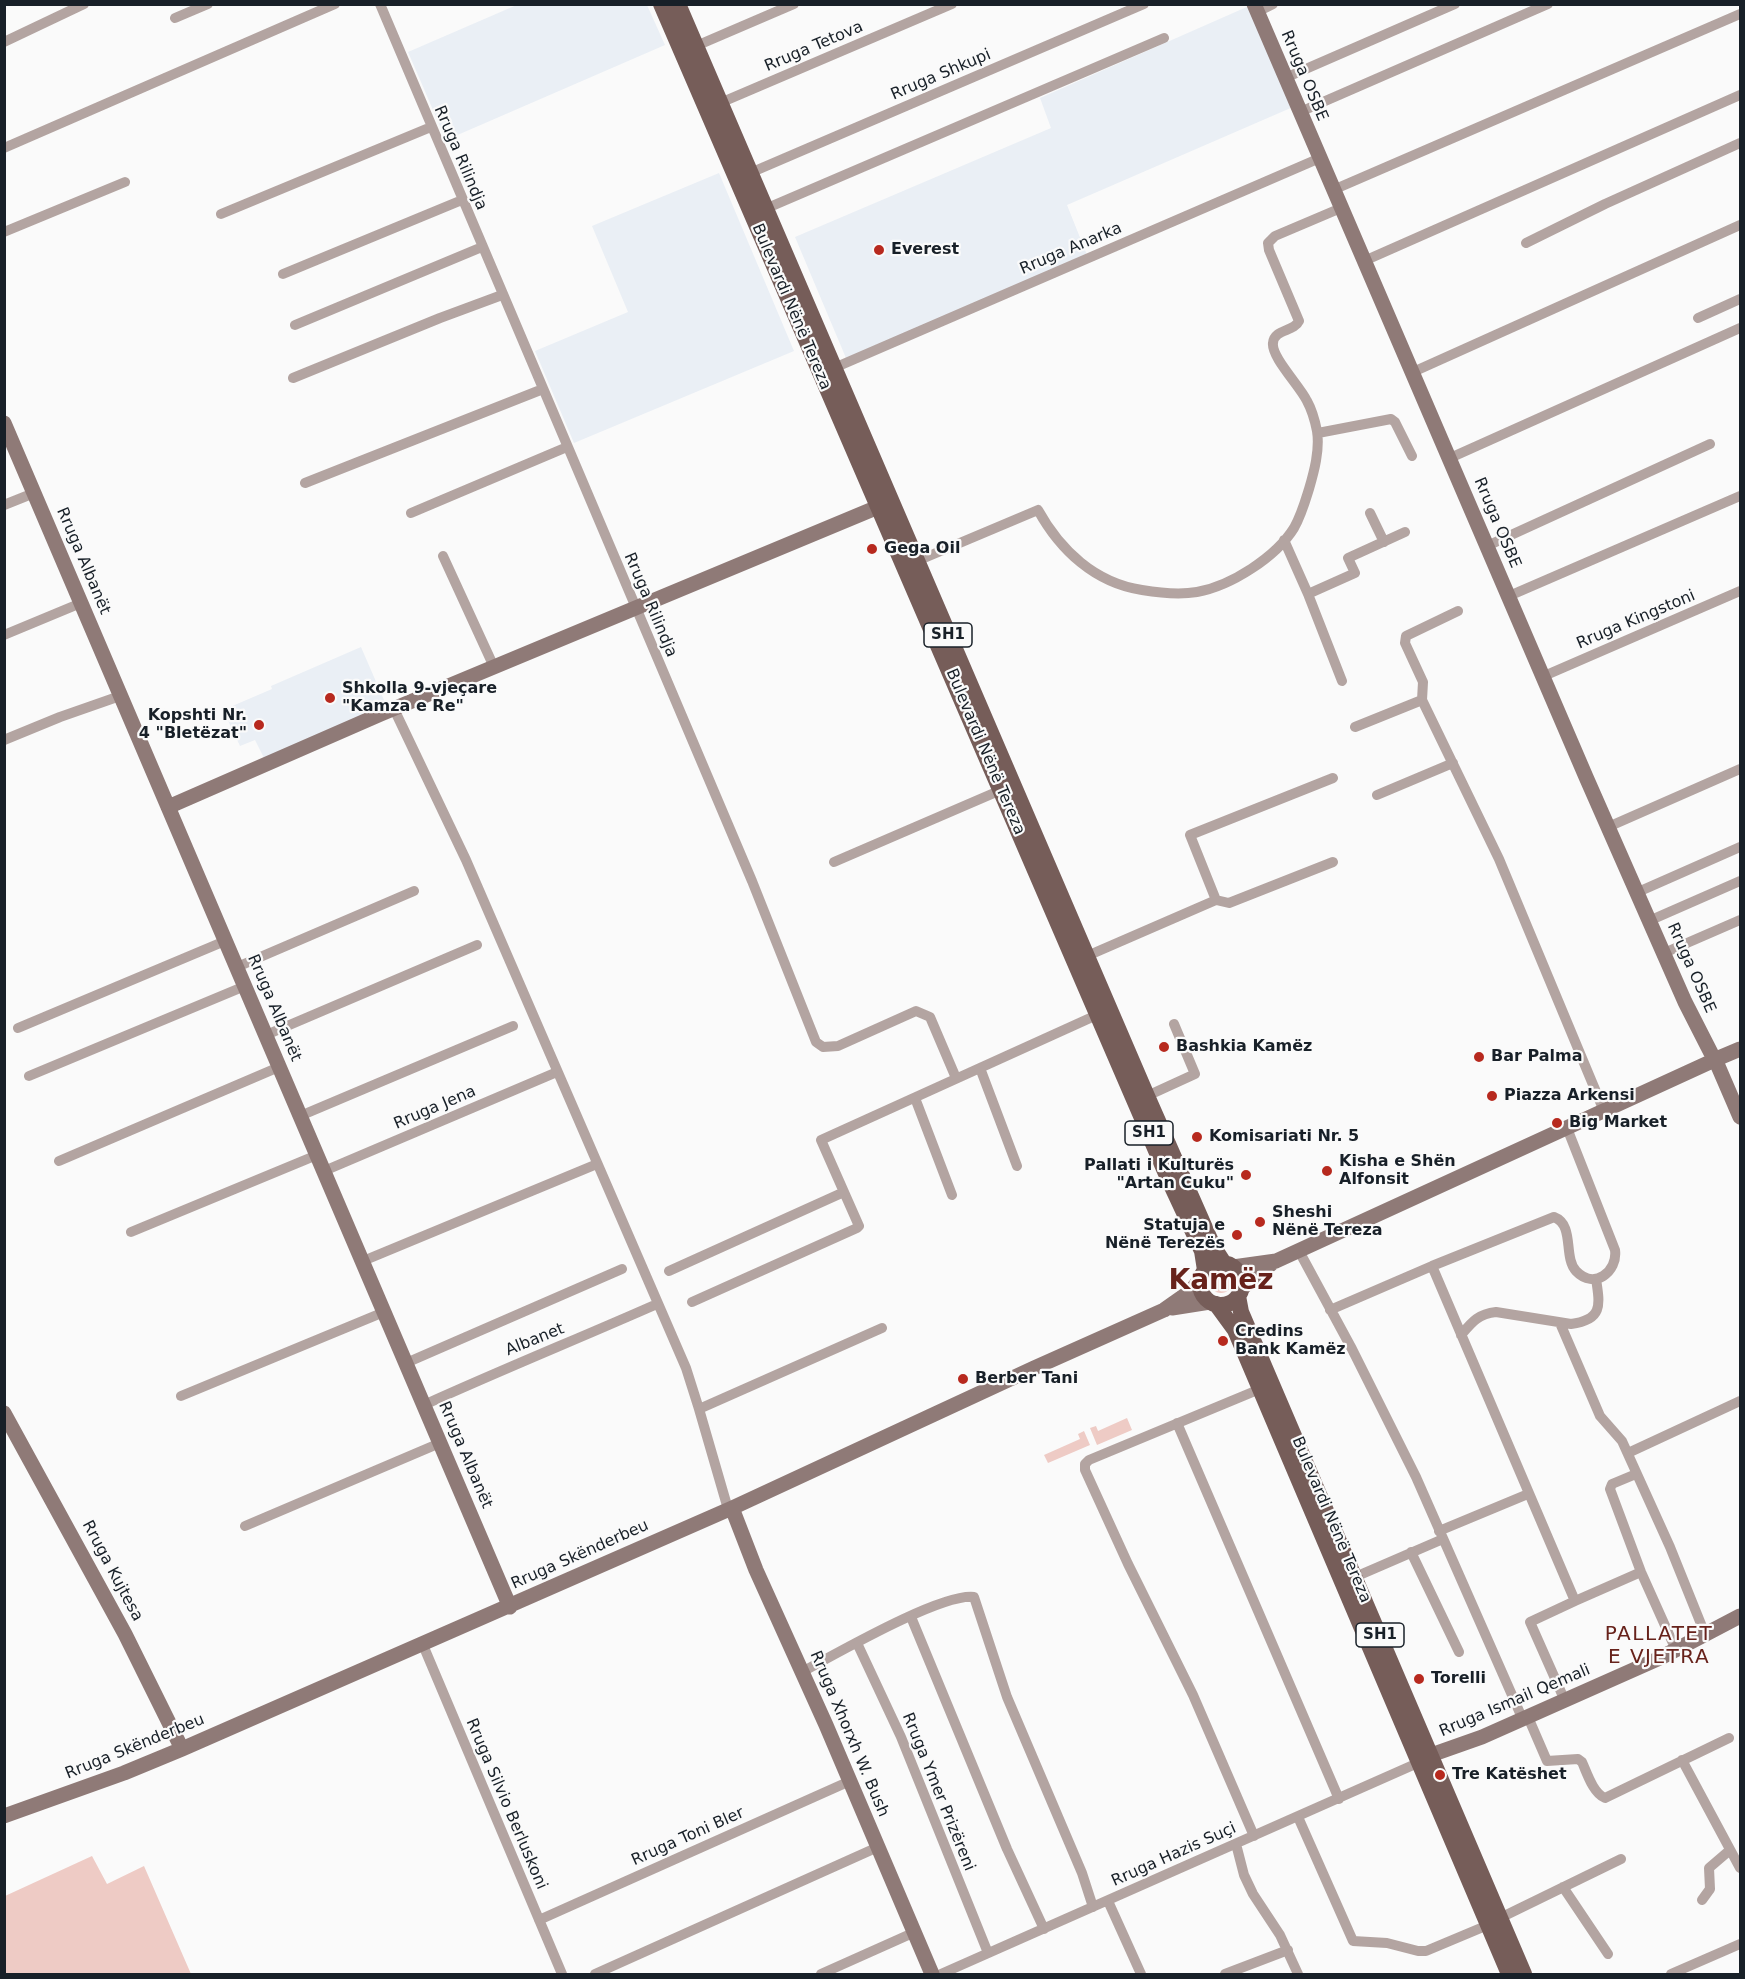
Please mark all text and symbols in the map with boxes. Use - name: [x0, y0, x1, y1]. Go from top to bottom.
- street label: Rruga Tetova: [762, 18, 866, 76]
- street label: Rruga OSBE: [1276, 28, 1332, 124]
- street label: Rruga Shkupi: [888, 45, 994, 105]
- street label: Rruga Rilindja: [429, 103, 491, 213]
- street label: Rruga Anarka: [1017, 219, 1125, 279]
- street label: Bulevardi Nënë Tereza: [747, 221, 835, 393]
- place label: Everest: [891, 240, 959, 260]
- marker: Everest: [872, 243, 886, 257]
- street label: Rruga OSBE: [1469, 475, 1525, 571]
- street label: Rruga Albanët: [52, 505, 114, 617]
- place label: Gega Oil: [884, 539, 960, 559]
- marker: Gega Oil: [865, 542, 879, 556]
- street label: Rruga Rilindja: [619, 550, 681, 660]
- street label: Rruga Kingstoni: [1574, 586, 1698, 654]
- road number: SH1: [924, 623, 972, 647]
- street label: Bulevardi Nënë Tereza: [941, 666, 1029, 838]
- place label: Shkolla 9-vjeçare "Kamza e Re": [342, 679, 497, 717]
- marker: Shkolla 9-vjeçare "Kamza e Re": [323, 691, 337, 705]
- place label: Kopshti Nr. 4 "Bletëzat": [139, 706, 247, 744]
- marker: Kopshti Nr. 4 "Bletëzat": [252, 718, 266, 732]
- street label: Rruga OSBE: [1663, 920, 1719, 1016]
- street label: Rruga Albanët: [243, 952, 305, 1064]
- place label: Bashkia Kamëz: [1176, 1037, 1312, 1057]
- marker: Bashkia Kamëz: [1157, 1040, 1171, 1054]
- place label: Bar Palma: [1491, 1047, 1582, 1067]
- marker: Bar Palma: [1472, 1050, 1486, 1064]
- street label: Rruga Jena: [391, 1082, 479, 1134]
- place label: Piazza Arkensi: [1504, 1086, 1635, 1106]
- marker: Piazza Arkensi: [1485, 1089, 1499, 1103]
- place label: Big Market: [1569, 1113, 1667, 1133]
- marker: Big Market: [1550, 1116, 1564, 1130]
- road number: SH1: [1125, 1121, 1173, 1145]
- place label: Komisariati Nr. 5: [1209, 1127, 1359, 1147]
- marker: Komisariati Nr. 5: [1190, 1130, 1204, 1144]
- place label: Kisha e Shën Alfonsit: [1339, 1152, 1456, 1190]
- place label: Pallati i Kulturës "Artan Cuku": [1084, 1156, 1234, 1194]
- marker: Kisha e Shën Alfonsit: [1320, 1164, 1334, 1178]
- marker: Pallati i Kulturës "Artan Cuku": [1239, 1168, 1253, 1182]
- place label: Sheshi Nënë Tereza: [1272, 1203, 1383, 1241]
- marker: Sheshi Nënë Tereza: [1253, 1215, 1267, 1229]
- place label: Statuja e Nënë Terezës: [1105, 1216, 1225, 1254]
- marker: Statuja e Nënë Terezës: [1230, 1228, 1244, 1242]
- district label: Kamëz: [1168, 1265, 1274, 1299]
- street label: Albanet: [503, 1320, 567, 1360]
- place label: Credins Bank Kamëz: [1235, 1322, 1346, 1360]
- marker: Credins Bank Kamëz: [1216, 1334, 1230, 1348]
- place label: Berber Tani: [975, 1369, 1078, 1389]
- marker: Berber Tani: [956, 1372, 970, 1386]
- street label: Rruga Albanët: [434, 1399, 496, 1511]
- street label: Bulevardi Nënë Tereza: [1287, 1434, 1375, 1606]
- street label: Rruga Skënderbeu: [508, 1516, 652, 1594]
- street label: Rruga Kujtesa: [77, 1517, 147, 1625]
- road number: SH1: [1356, 1623, 1404, 1647]
- district label: PALLATET E VJETRA: [1605, 1623, 1713, 1670]
- street label: Rruga Xhorxh W. Bush: [805, 1648, 893, 1820]
- street label: Rruga Ismail Qemali: [1437, 1661, 1593, 1741]
- place label: Torelli: [1431, 1669, 1486, 1689]
- marker: Torelli: [1412, 1672, 1426, 1686]
- street label: Rruga Skënderbeu: [63, 1710, 207, 1784]
- street label: Rruga Ymer Prizëreni: [897, 1710, 979, 1874]
- street label: Rruga Silvio Berluskoni: [461, 1716, 551, 1892]
- place label: Tre Katëshet: [1452, 1765, 1567, 1785]
- marker: Tre Katëshet: [1433, 1768, 1447, 1782]
- street label: Rruga Toni Bler: [629, 1804, 747, 1870]
- street label: Rruga Hazis Suçi: [1109, 1819, 1239, 1891]

